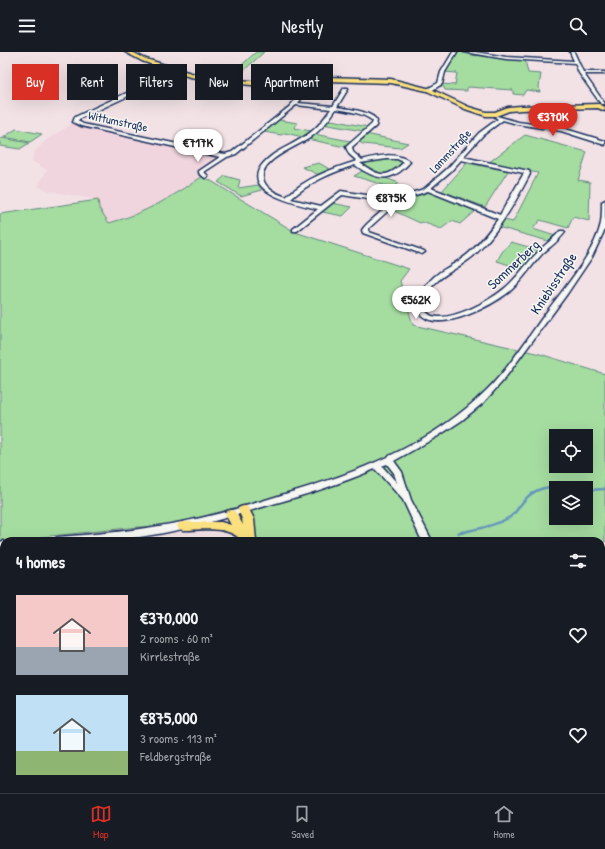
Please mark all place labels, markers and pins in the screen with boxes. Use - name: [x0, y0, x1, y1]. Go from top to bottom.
- pin: €370K: [525, 103, 581, 137]
- pin: €717K: [170, 129, 226, 163]
- pin: €875K: [363, 184, 419, 218]
- pin: €562K: [388, 286, 444, 320]

